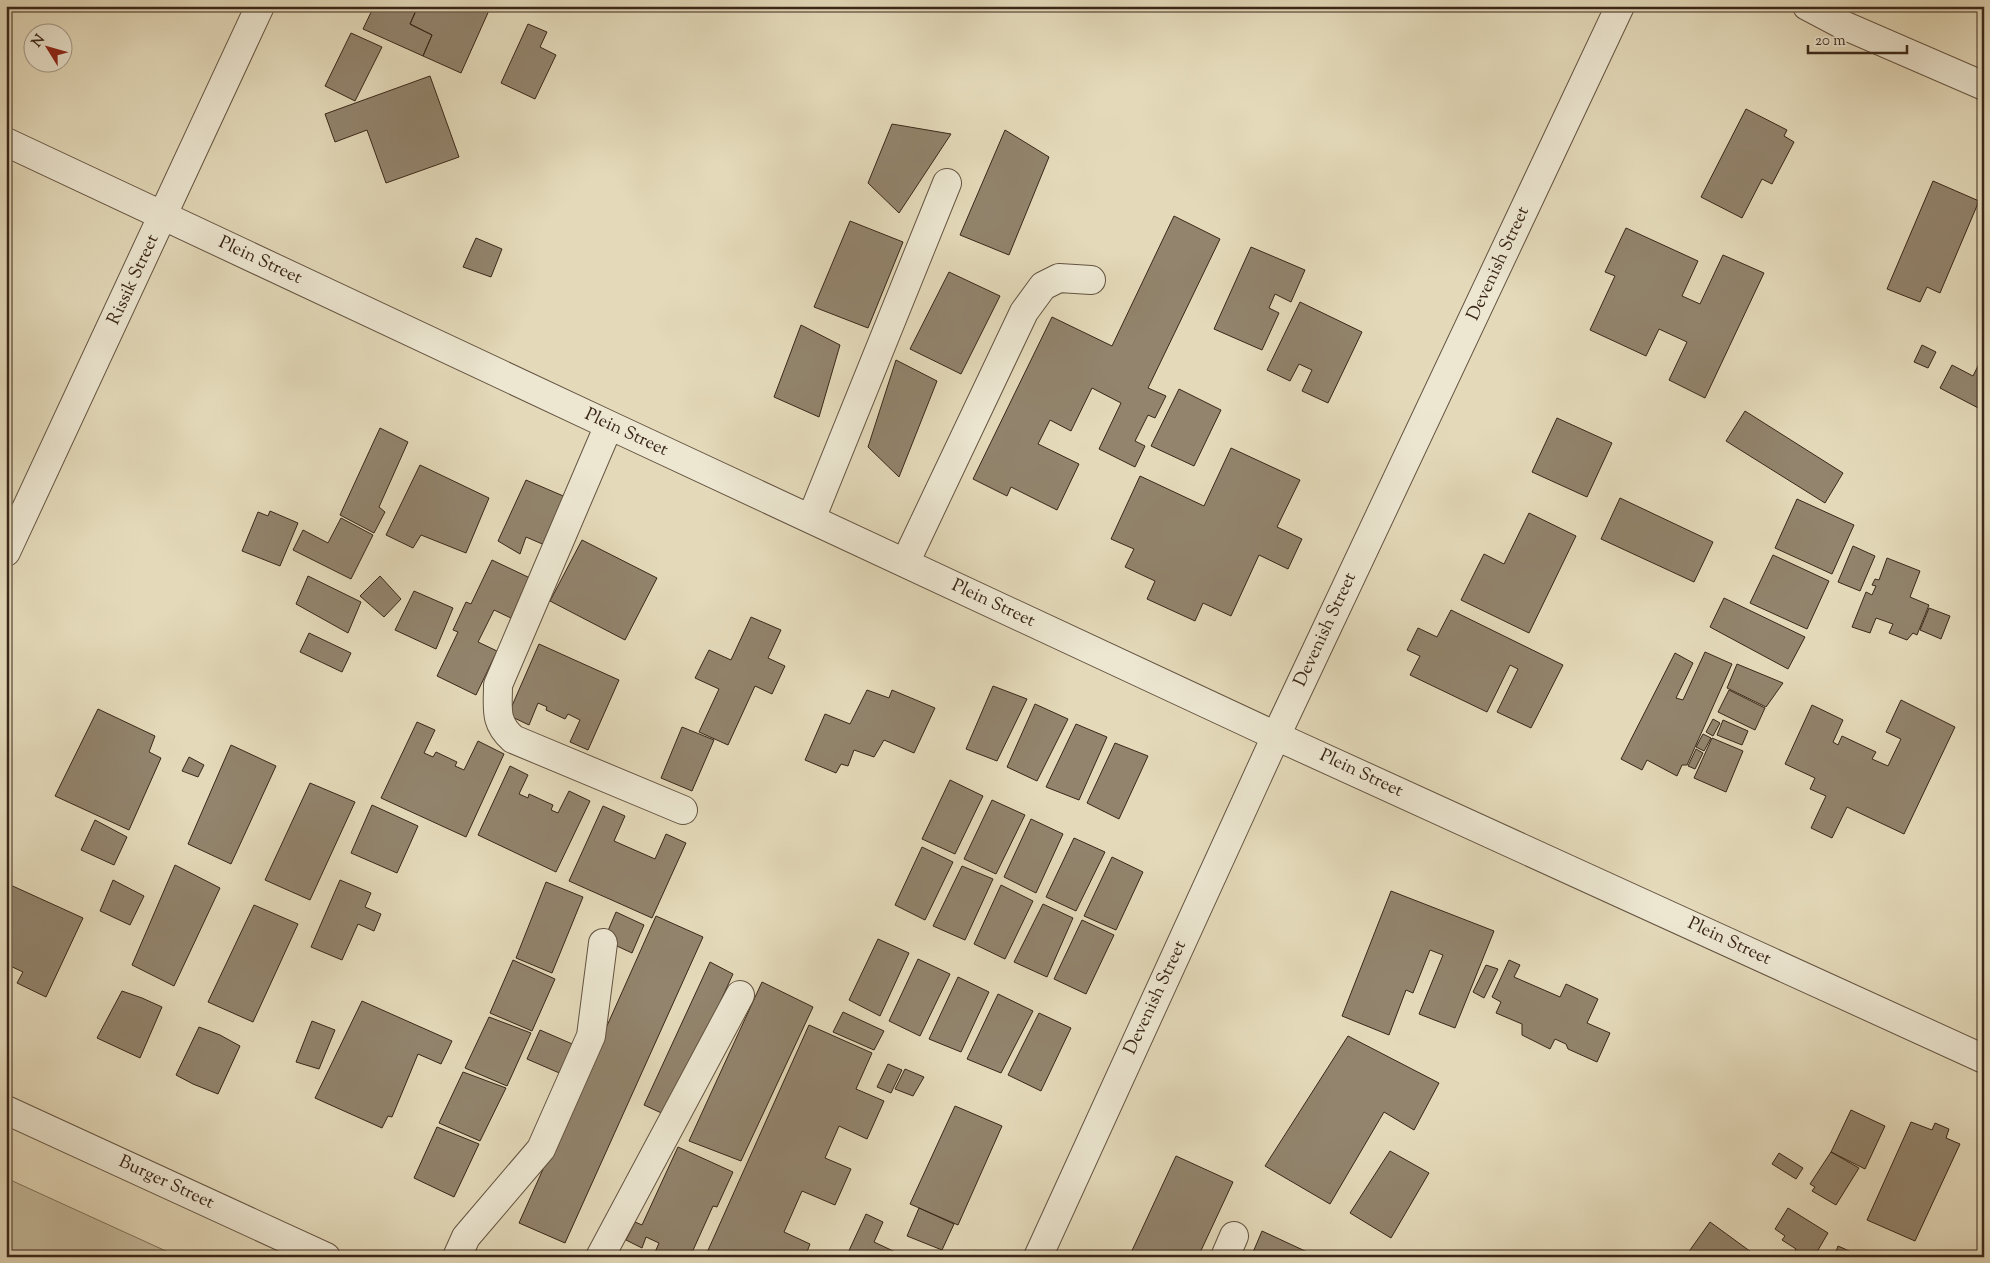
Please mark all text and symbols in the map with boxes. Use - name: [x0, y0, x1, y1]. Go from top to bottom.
- north arrow: [22, 22, 72, 72]
- scale bar: [1808, 22, 1906, 54]
- text: N: [28, 31, 51, 52]
- text: 20 m: [1815, 31, 1846, 52]
- street label: Devenish Street: [1461, 203, 1537, 325]
- street label: Rissik Street: [102, 230, 166, 330]
- street label: Plein Street: [214, 230, 306, 292]
- street label: Plein Street: [580, 402, 672, 464]
- street label: Devenish Street: [1288, 569, 1364, 691]
- street label: Plein Street: [947, 573, 1039, 635]
- street label: Plein Street: [1315, 743, 1407, 805]
- street label: Plein Street: [1683, 911, 1775, 973]
- street label: Devenish Street: [1118, 937, 1194, 1059]
- street label: Burger Street: [114, 1150, 218, 1216]

